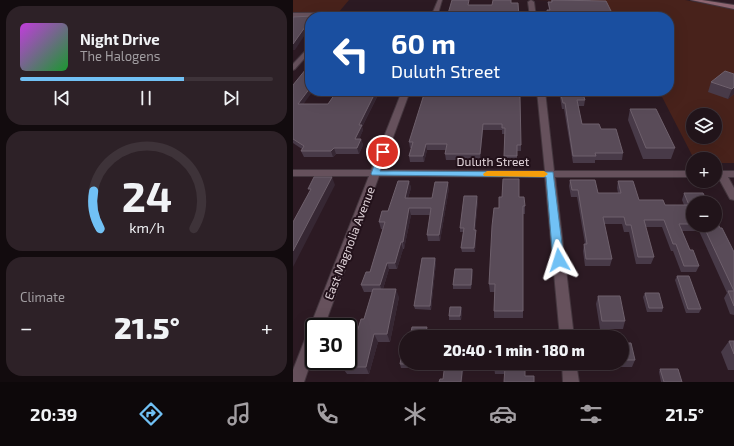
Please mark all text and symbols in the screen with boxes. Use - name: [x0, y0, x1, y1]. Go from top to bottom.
- text: 60 m: [391, 26, 456, 60]
- icon: left: [325, 28, 377, 80]
- text: Night Drive: [80, 30, 160, 48]
- text: The Halogens: [80, 48, 160, 64]
- text: Duluth Street: [391, 60, 500, 82]
- icon: previous: [51, 87, 73, 109]
- icon: pause: [135, 87, 157, 109]
- icon: next: [220, 87, 242, 109]
- map controls: [686, 108, 722, 232]
- button: layers: [686, 108, 722, 144]
- pin: [366, 135, 400, 169]
- icon: arrive: [372, 141, 394, 163]
- button: +: [686, 152, 722, 188]
- street label: Duluth Street: [457, 154, 530, 168]
- text: 24: [121, 170, 172, 220]
- street label: East Magnolia Avenue: [321, 184, 377, 302]
- button: −: [686, 196, 722, 232]
- text: km/h: [129, 219, 164, 236]
- position arrow: [538, 239, 580, 281]
- text: Climate: [20, 289, 65, 305]
- text: 21.5°: [114, 309, 180, 345]
- text: −: [20, 314, 33, 340]
- text: +: [261, 314, 273, 340]
- speed limit sign: 30: [305, 318, 357, 370]
- text: 20:40 · 1 min · 180 m: [443, 341, 585, 359]
- icon: directions: [137, 400, 165, 428]
- icon: music: [225, 400, 253, 428]
- icon: phone: [313, 400, 341, 428]
- icon: climate: [401, 400, 429, 428]
- icon: car: [489, 400, 517, 428]
- icon: filters: [577, 400, 605, 428]
- text: 20:39: [30, 403, 77, 425]
- text: 21.5°: [665, 403, 704, 425]

